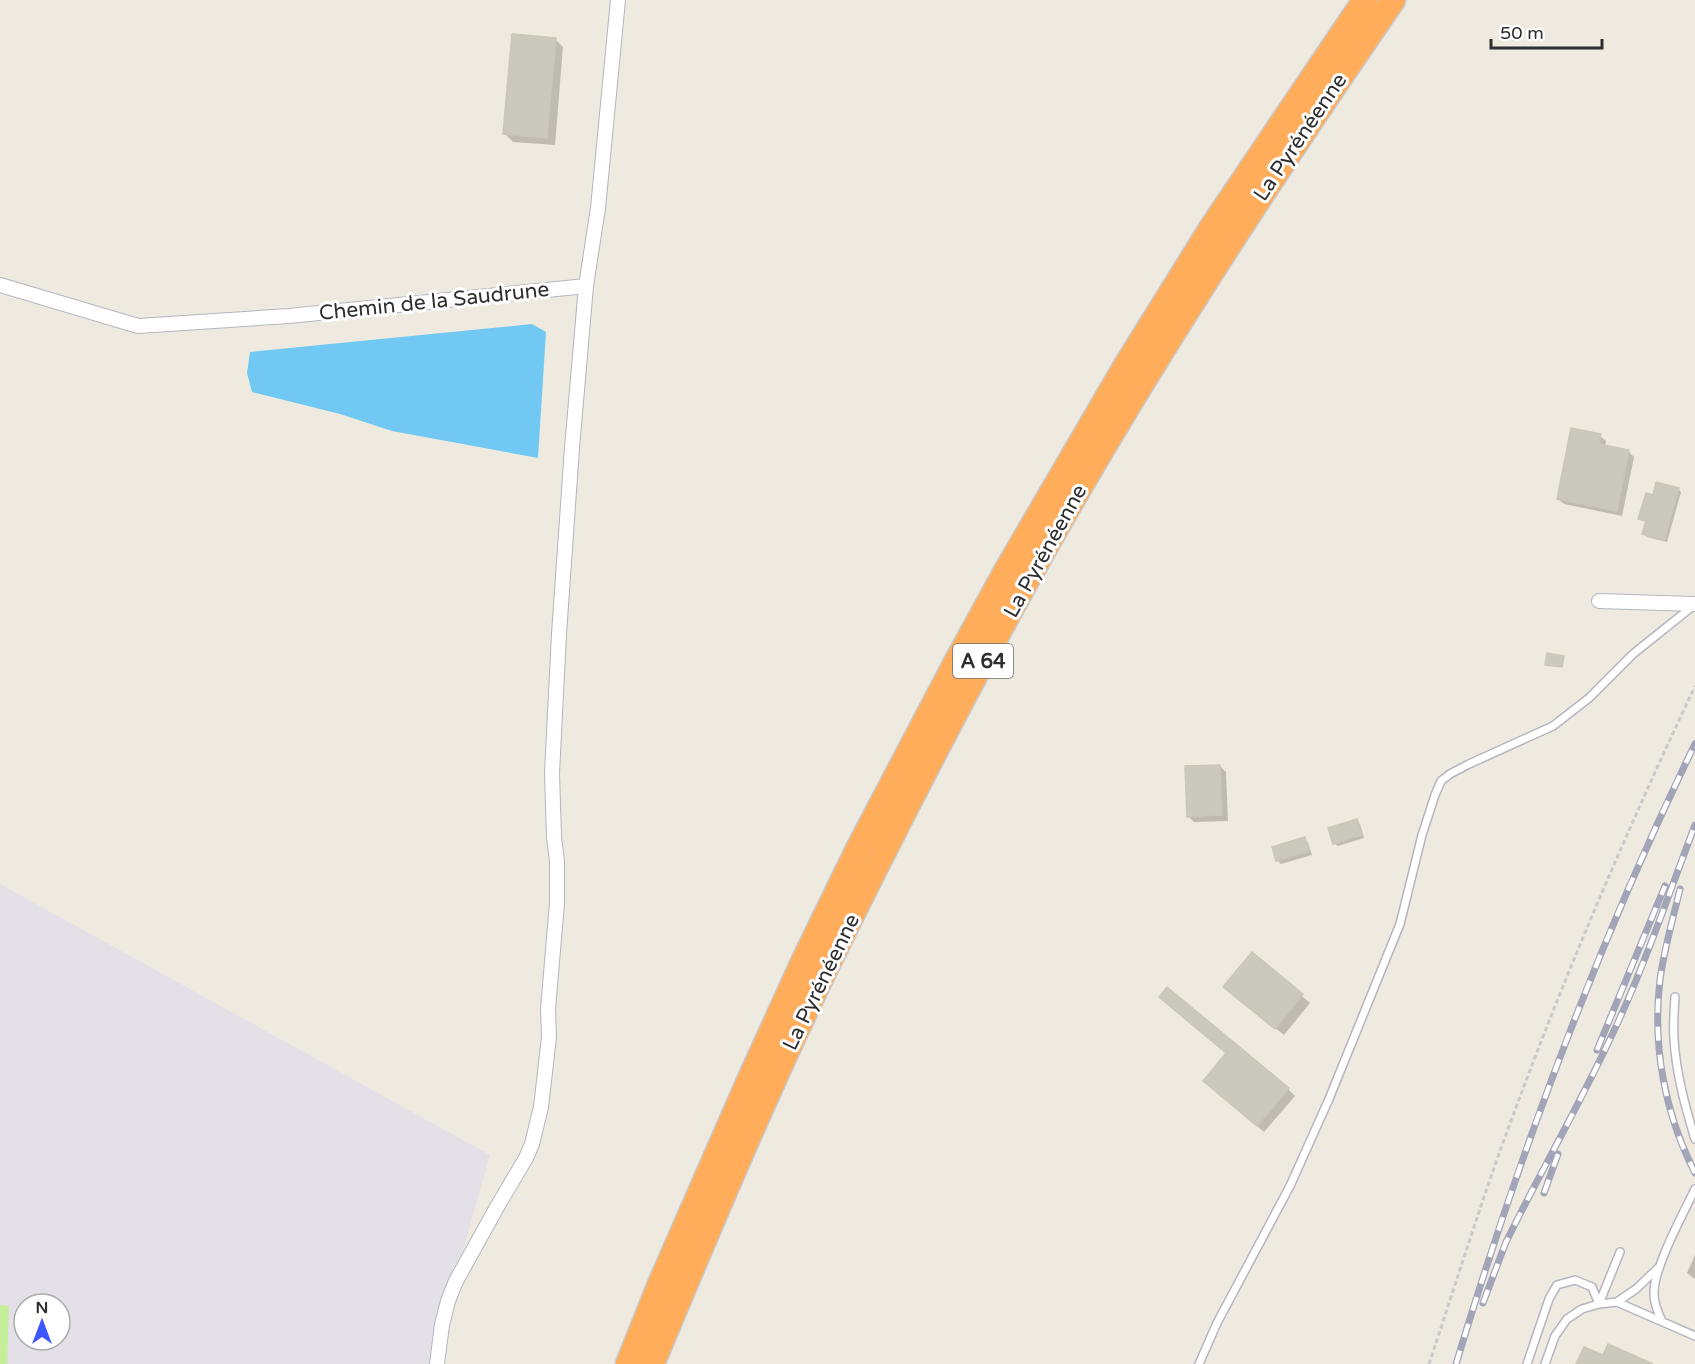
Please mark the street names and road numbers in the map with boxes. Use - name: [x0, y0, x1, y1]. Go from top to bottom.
- street label: La Pyrénéenne: [1249, 69, 1352, 206]
- street label: Chemin de la Saudrune: [318, 277, 550, 326]
- street label: La Pyrénéenne: [999, 480, 1092, 622]
- road number: A 64: [953, 644, 1013, 678]
- street label: La Pyrénéenne: [778, 910, 865, 1054]

